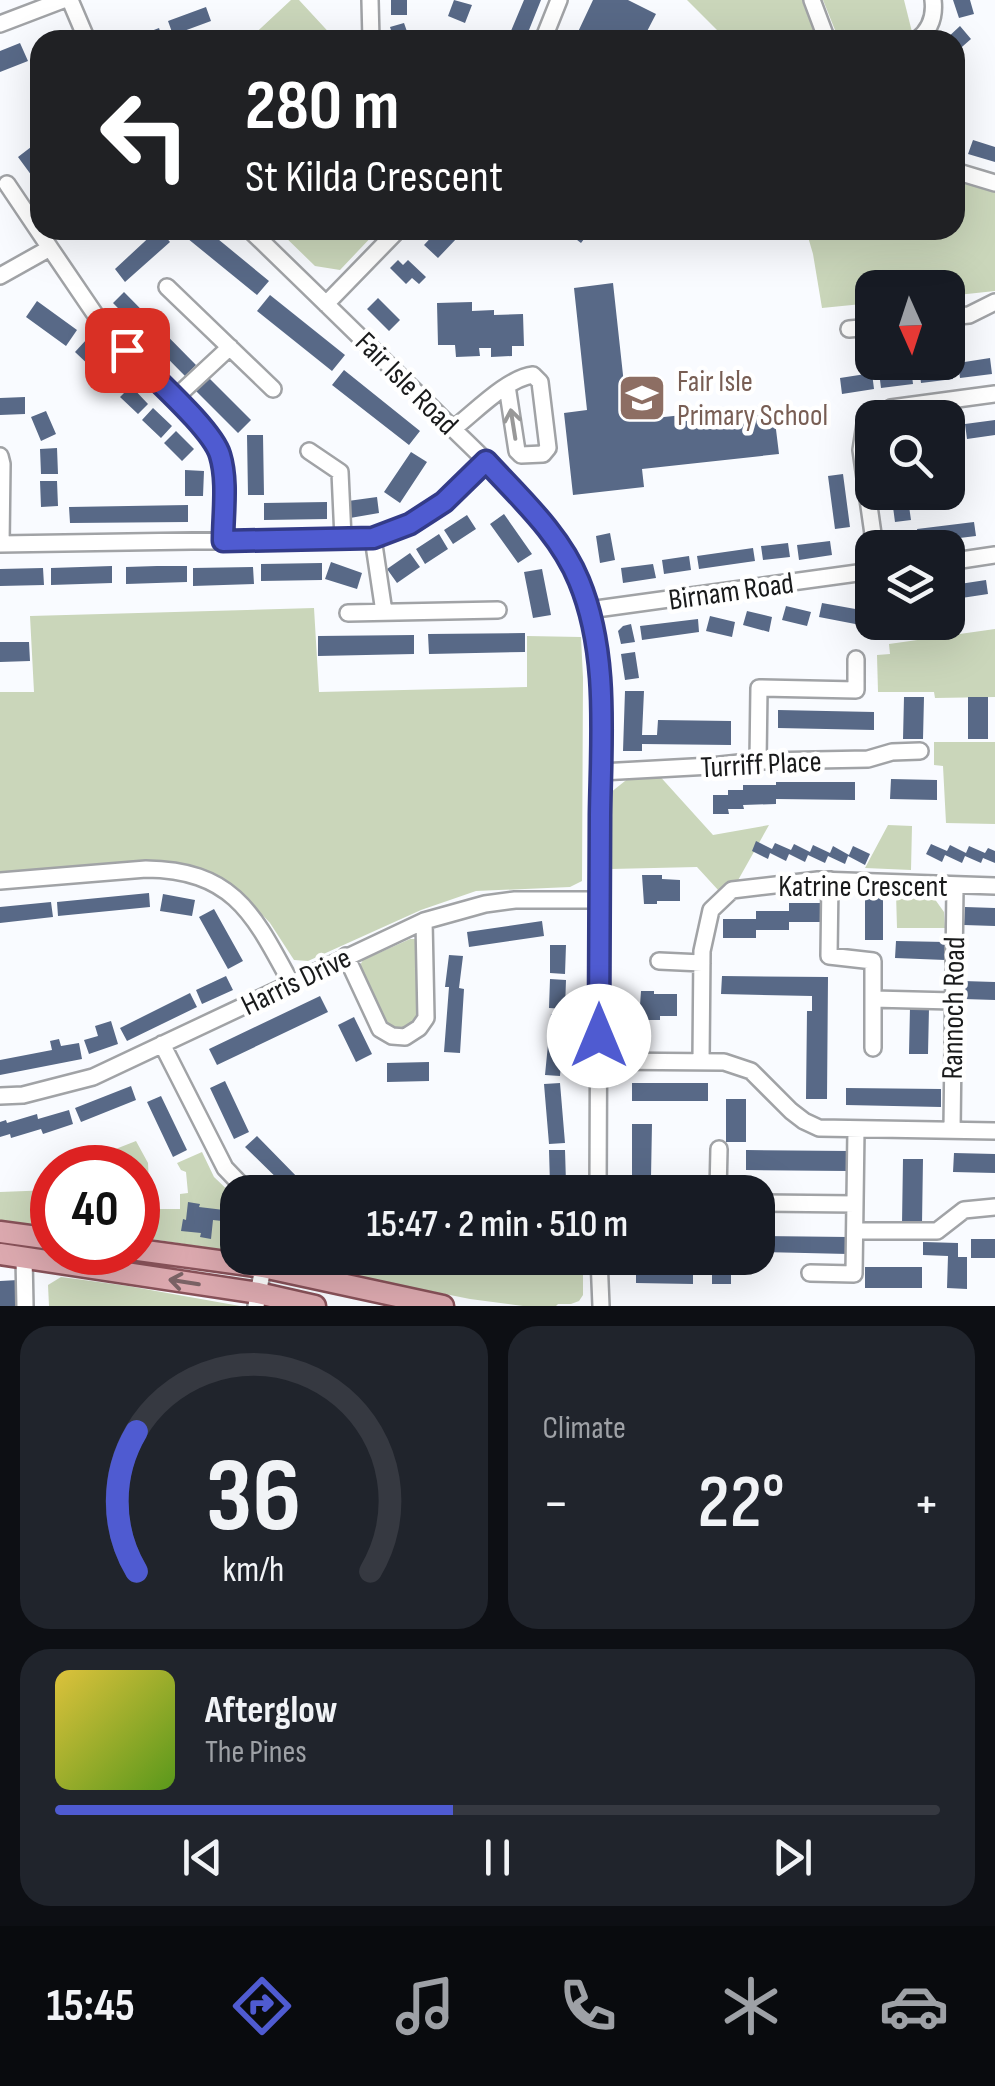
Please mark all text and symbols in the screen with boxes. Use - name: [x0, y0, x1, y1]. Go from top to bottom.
- text: 280 m: [245, 65, 399, 149]
- icon: left: [80, 70, 210, 200]
- text: St Kilda Crescent: [245, 150, 503, 205]
- north arrow: [855, 270, 965, 380]
- map controls: [855, 270, 965, 640]
- pin: [85, 308, 170, 393]
- icon: arrive: [100, 323, 155, 378]
- street label: Fair Isle Road: [347, 325, 465, 443]
- place label: Fair Isle Primary School: [677, 364, 828, 434]
- school or university icon: Fair Isle Primary School: [616, 372, 668, 424]
- button: search: [855, 400, 965, 510]
- one-way arrow: [503, 409, 521, 441]
- button: layers: [855, 530, 965, 640]
- street label: Birnam Road: [666, 565, 796, 619]
- street label: Turriff Place: [700, 744, 822, 786]
- street label: Katrine Crescent: [778, 869, 948, 905]
- street label: Rannoch Road: [935, 936, 973, 1080]
- street label: Harris Drive: [236, 940, 357, 1024]
- position arrow: [547, 984, 651, 1088]
- speed limit sign: 40: [30, 1145, 160, 1275]
- text: 15:47 · 2 min · 510 m: [367, 1202, 628, 1247]
- one-way arrow: [169, 1272, 201, 1290]
- text: Climate: [543, 1409, 626, 1448]
- text: 36: [206, 1435, 302, 1560]
- text: 22°: [698, 1458, 785, 1549]
- text: −: [543, 1471, 569, 1538]
- text: +: [913, 1471, 940, 1538]
- text: km/h: [223, 1549, 285, 1592]
- text: Afterglow: [205, 1688, 338, 1733]
- text: The Pines: [205, 1733, 307, 1772]
- icon: previous: [175, 1830, 230, 1885]
- icon: pause: [470, 1830, 525, 1885]
- icon: next: [765, 1830, 820, 1885]
- icon: directions: [227, 1971, 297, 2041]
- icon: music: [390, 1971, 460, 2041]
- icon: phone: [553, 1971, 623, 2041]
- icon: climate: [716, 1971, 786, 2041]
- icon: car: [879, 1971, 949, 2041]
- text: 15:45: [46, 1979, 135, 2034]

